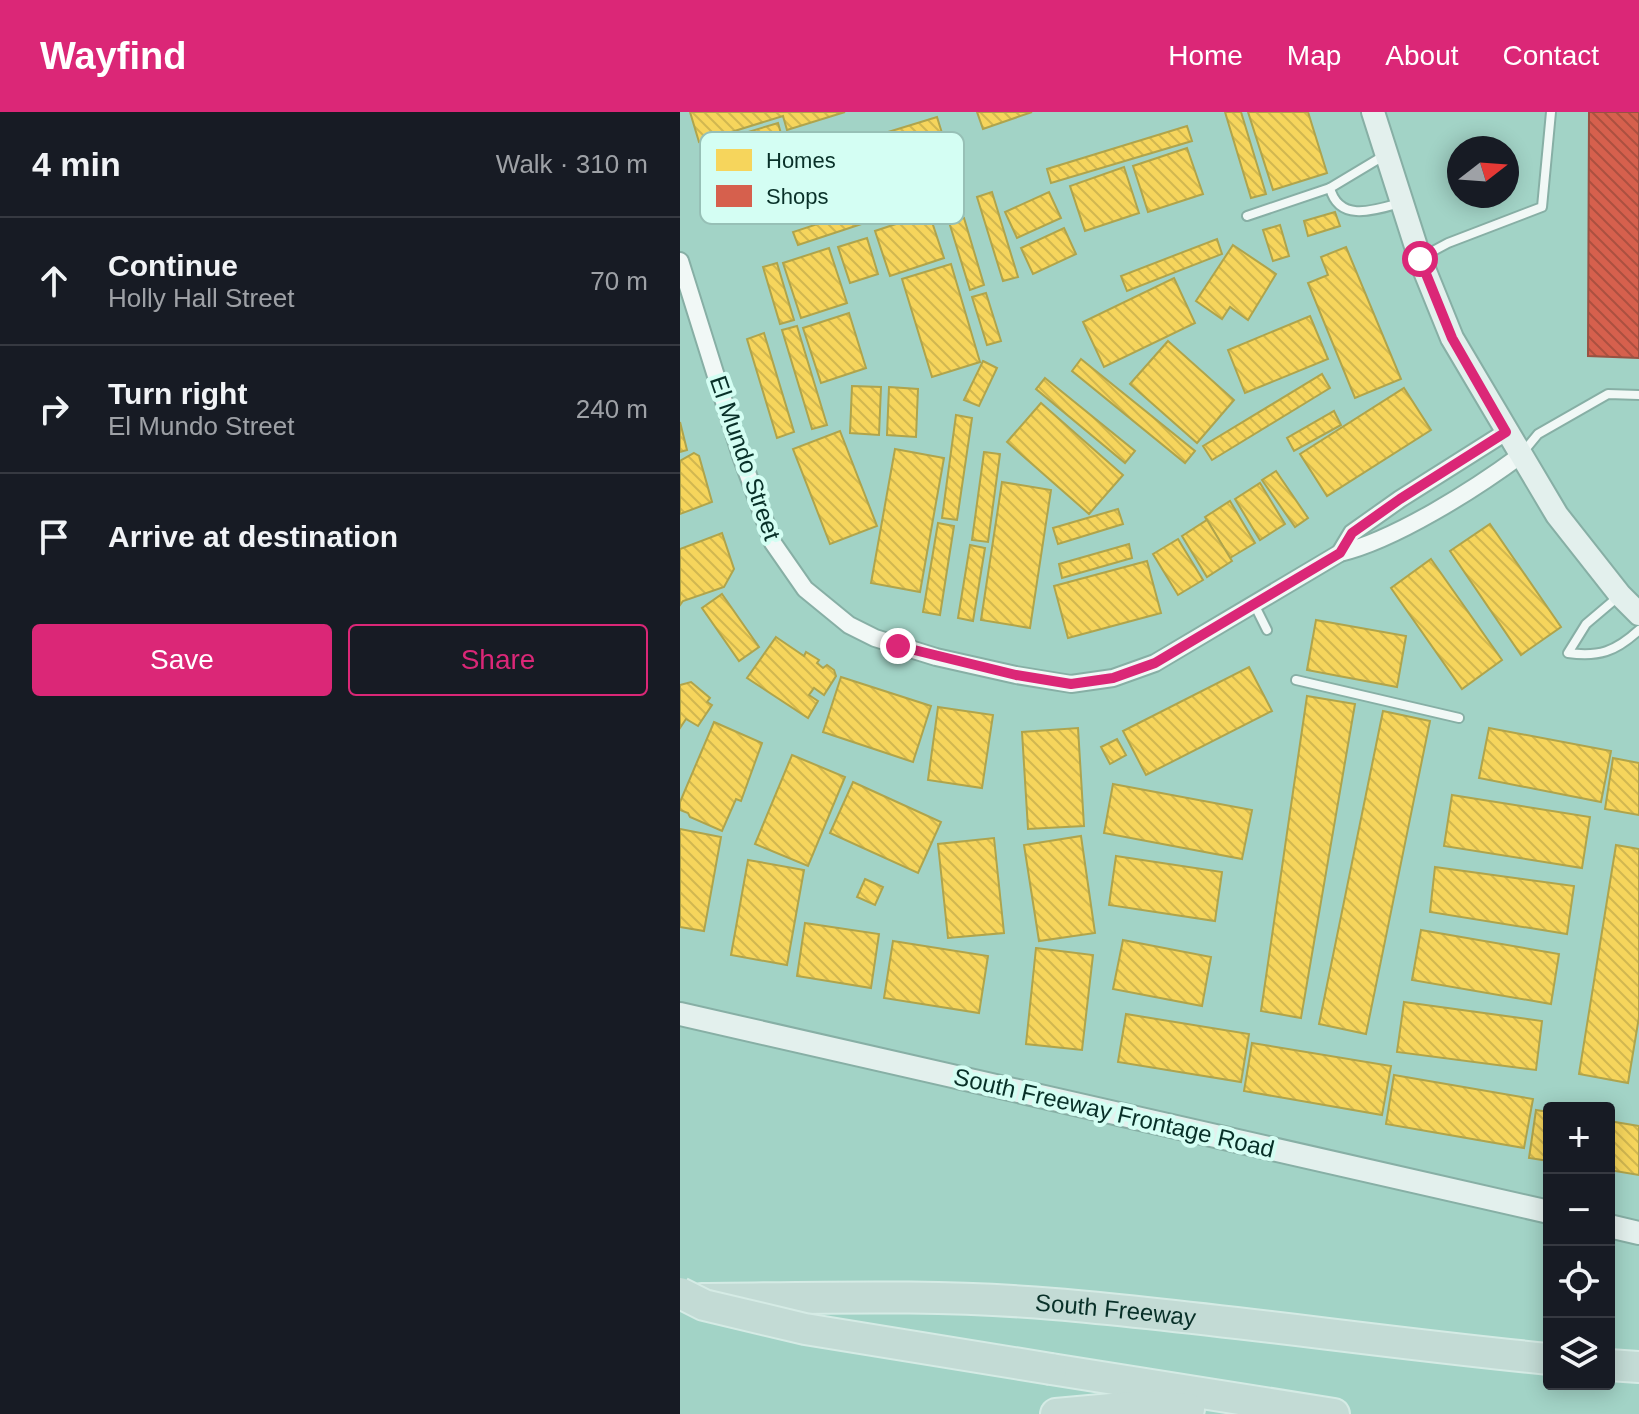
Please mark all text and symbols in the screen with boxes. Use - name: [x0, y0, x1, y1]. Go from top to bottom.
- text: Wayfind: [40, 35, 186, 77]
- text: Home: [1168, 40, 1243, 71]
- text: Map: [1287, 40, 1341, 71]
- text: About: [1385, 40, 1459, 71]
- text: Contact: [1503, 40, 1599, 71]
- legend: [700, 132, 964, 224]
- north arrow: [1447, 136, 1519, 208]
- text: 4 min: [32, 145, 121, 183]
- text: Homes: [766, 148, 836, 173]
- text: Walk · 310 m: [496, 149, 648, 179]
- text: Shops: [766, 184, 828, 209]
- route start: [1402, 241, 1438, 277]
- text: Continue: [108, 249, 238, 282]
- icon: ahead: [32, 259, 76, 303]
- text: 70 m: [590, 266, 648, 296]
- text: Holly Hall Street: [108, 283, 294, 313]
- street label: El Mundo Street: [705, 372, 786, 544]
- text: Turn right: [108, 377, 247, 410]
- icon: right: [32, 387, 76, 431]
- text: 240 m: [576, 394, 648, 424]
- text: El Mundo Street: [108, 411, 294, 441]
- icon: arrive: [32, 515, 76, 559]
- text: Arrive at destination: [108, 520, 398, 553]
- button: Save: [32, 624, 332, 696]
- button: Share: [348, 624, 648, 696]
- route end: [880, 628, 916, 664]
- street label: South Freeway Frontage Road: [951, 1062, 1277, 1163]
- map controls: [1543, 1102, 1615, 1390]
- button: +: [1543, 1102, 1615, 1174]
- button: −: [1543, 1174, 1615, 1246]
- button: locate: [1543, 1246, 1615, 1318]
- street label: South Freeway: [1034, 1289, 1197, 1331]
- button: layers: [1543, 1318, 1615, 1390]

